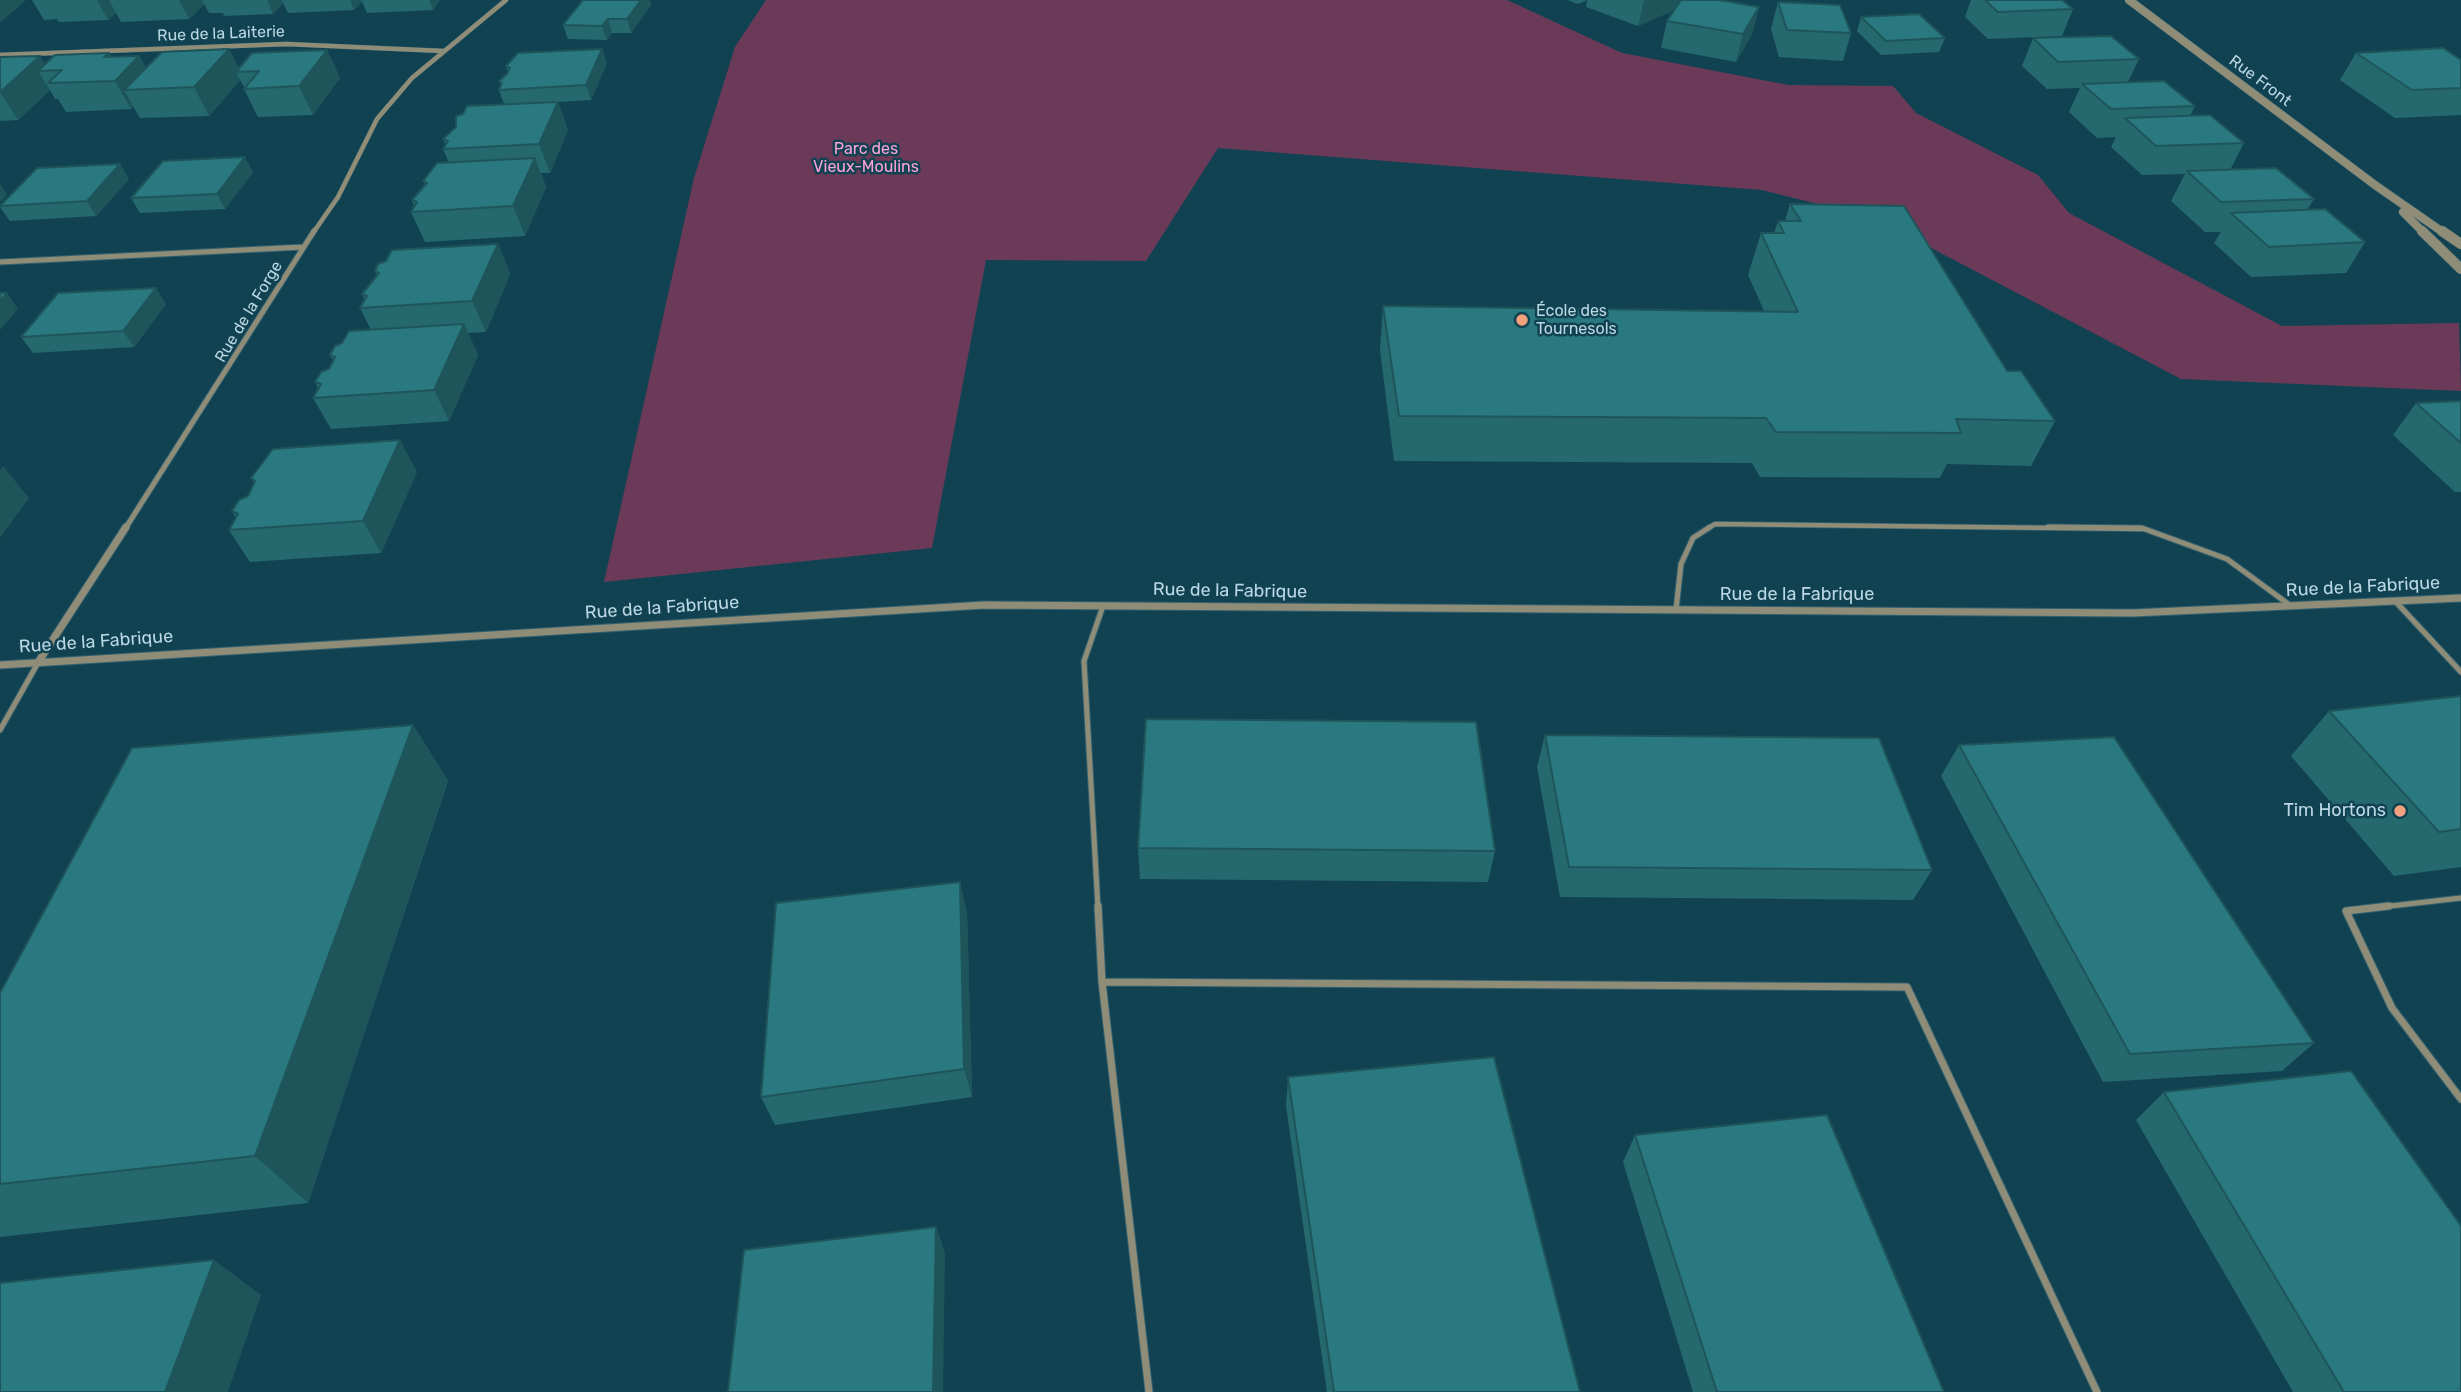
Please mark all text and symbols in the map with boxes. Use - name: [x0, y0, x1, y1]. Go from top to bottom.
- street label: Rue de la Laiterie: [157, 22, 285, 46]
- street label: Rue Front: [2225, 51, 2295, 111]
- park label: Parc des Vieux-Moulins: [813, 139, 919, 177]
- street label: Rue de la Forge: [211, 258, 287, 366]
- place label: École des Tournesols: [1536, 301, 1617, 339]
- marker: École des Tournesols: [1514, 312, 1530, 328]
- street label: Rue de la Fabrique: [2285, 572, 2441, 602]
- street label: Rue de la Fabrique: [1153, 579, 1307, 603]
- street label: Rue de la Fabrique: [1720, 584, 1874, 606]
- street label: Rue de la Fabrique: [584, 592, 740, 624]
- street label: Rue de la Fabrique: [18, 626, 174, 658]
- place label: Tim Hortons: [2283, 800, 2386, 822]
- marker: Tim Hortons: [2392, 803, 2408, 819]

